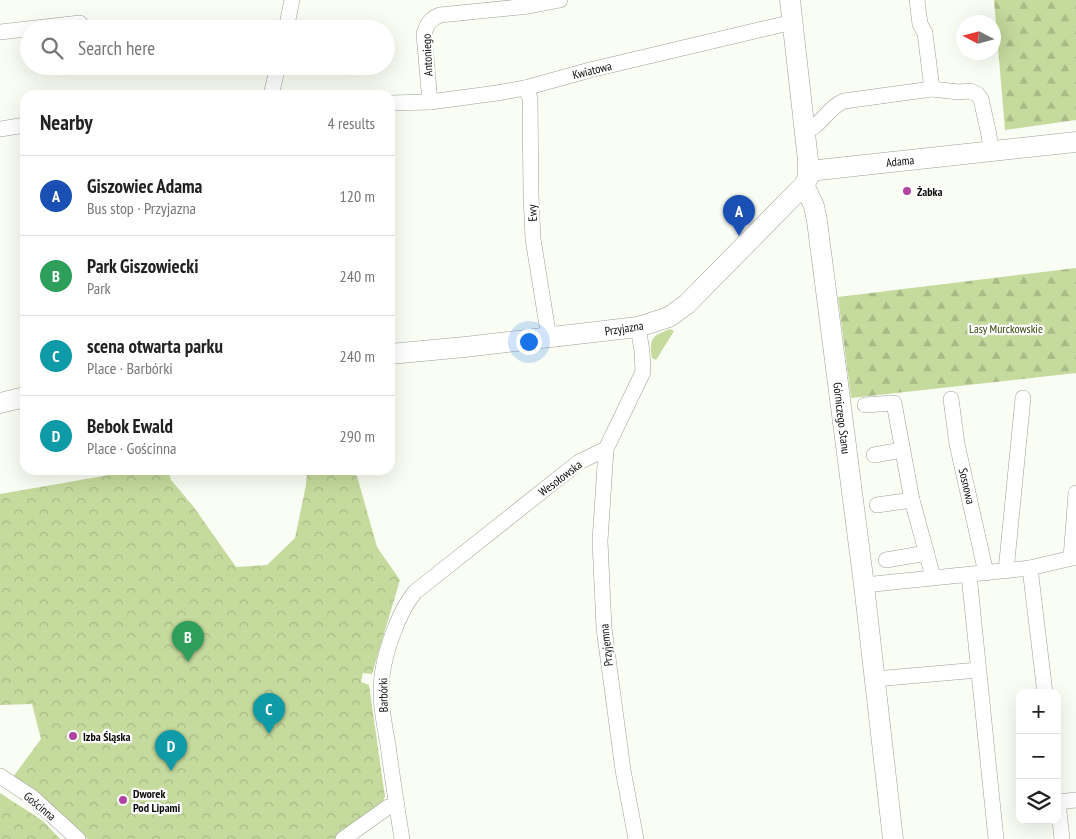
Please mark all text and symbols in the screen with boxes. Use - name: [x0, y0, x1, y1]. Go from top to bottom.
- north arrow: [956, 15, 1001, 60]
- search box: [20, 20, 395, 75]
- street label: Antoniego: [418, 33, 436, 77]
- icon: search: [38, 34, 66, 62]
- text: Search here: [78, 36, 155, 60]
- street label: Kwiatowa: [571, 58, 613, 82]
- text: Nearby: [40, 109, 93, 136]
- text: 4 results: [328, 113, 375, 133]
- street label: Adama: [885, 152, 915, 170]
- text: Giszowiec Adama: [87, 174, 202, 198]
- place label: Żabka: [917, 184, 942, 199]
- marker: Żabka: [901, 185, 913, 197]
- text: A: [52, 186, 60, 206]
- text: 120 m: [340, 186, 375, 206]
- pin: A: [723, 195, 755, 236]
- text: Bus stop · Przyjazna: [87, 198, 196, 218]
- street label: Ewy: [524, 204, 540, 222]
- text: Park Giszowiecki: [87, 254, 198, 278]
- text: B: [52, 266, 60, 286]
- text: 240 m: [340, 266, 375, 286]
- text: Park: [87, 278, 111, 298]
- street label: Przyjazna: [604, 318, 645, 338]
- park label: Lasy Murckowskie: [969, 321, 1043, 336]
- your location: [516, 329, 542, 355]
- text: scena otwarta parku: [87, 334, 223, 358]
- text: C: [52, 346, 60, 366]
- text: 240 m: [340, 346, 375, 366]
- text: Place · Barbórki: [87, 358, 173, 378]
- street label: Górniczego Stanu: [830, 381, 854, 455]
- text: Bebok Ewald: [87, 414, 173, 438]
- text: D: [52, 426, 60, 446]
- text: 290 m: [340, 426, 375, 446]
- text: Place · Gościnna: [87, 438, 176, 458]
- street label: Wesołowska: [535, 457, 585, 499]
- street label: Sosnowa: [956, 466, 978, 506]
- pin: B: [172, 621, 204, 662]
- street label: Przyjemna: [596, 623, 616, 667]
- street label: Barbórki: [375, 678, 391, 712]
- map controls: [1016, 689, 1061, 824]
- button: +: [1016, 689, 1061, 734]
- pin: C: [253, 693, 285, 734]
- place label: Izba Śląska: [83, 729, 130, 744]
- marker: Izba Śląska: [67, 730, 79, 742]
- pin: D: [155, 730, 187, 771]
- button: −: [1016, 734, 1061, 779]
- button: layers: [1016, 779, 1061, 824]
- place label: Dworek Pod Lipami: [133, 786, 181, 815]
- street label: Gościnna: [21, 788, 59, 824]
- marker: Dworek Pod Lipami: [117, 794, 129, 806]

